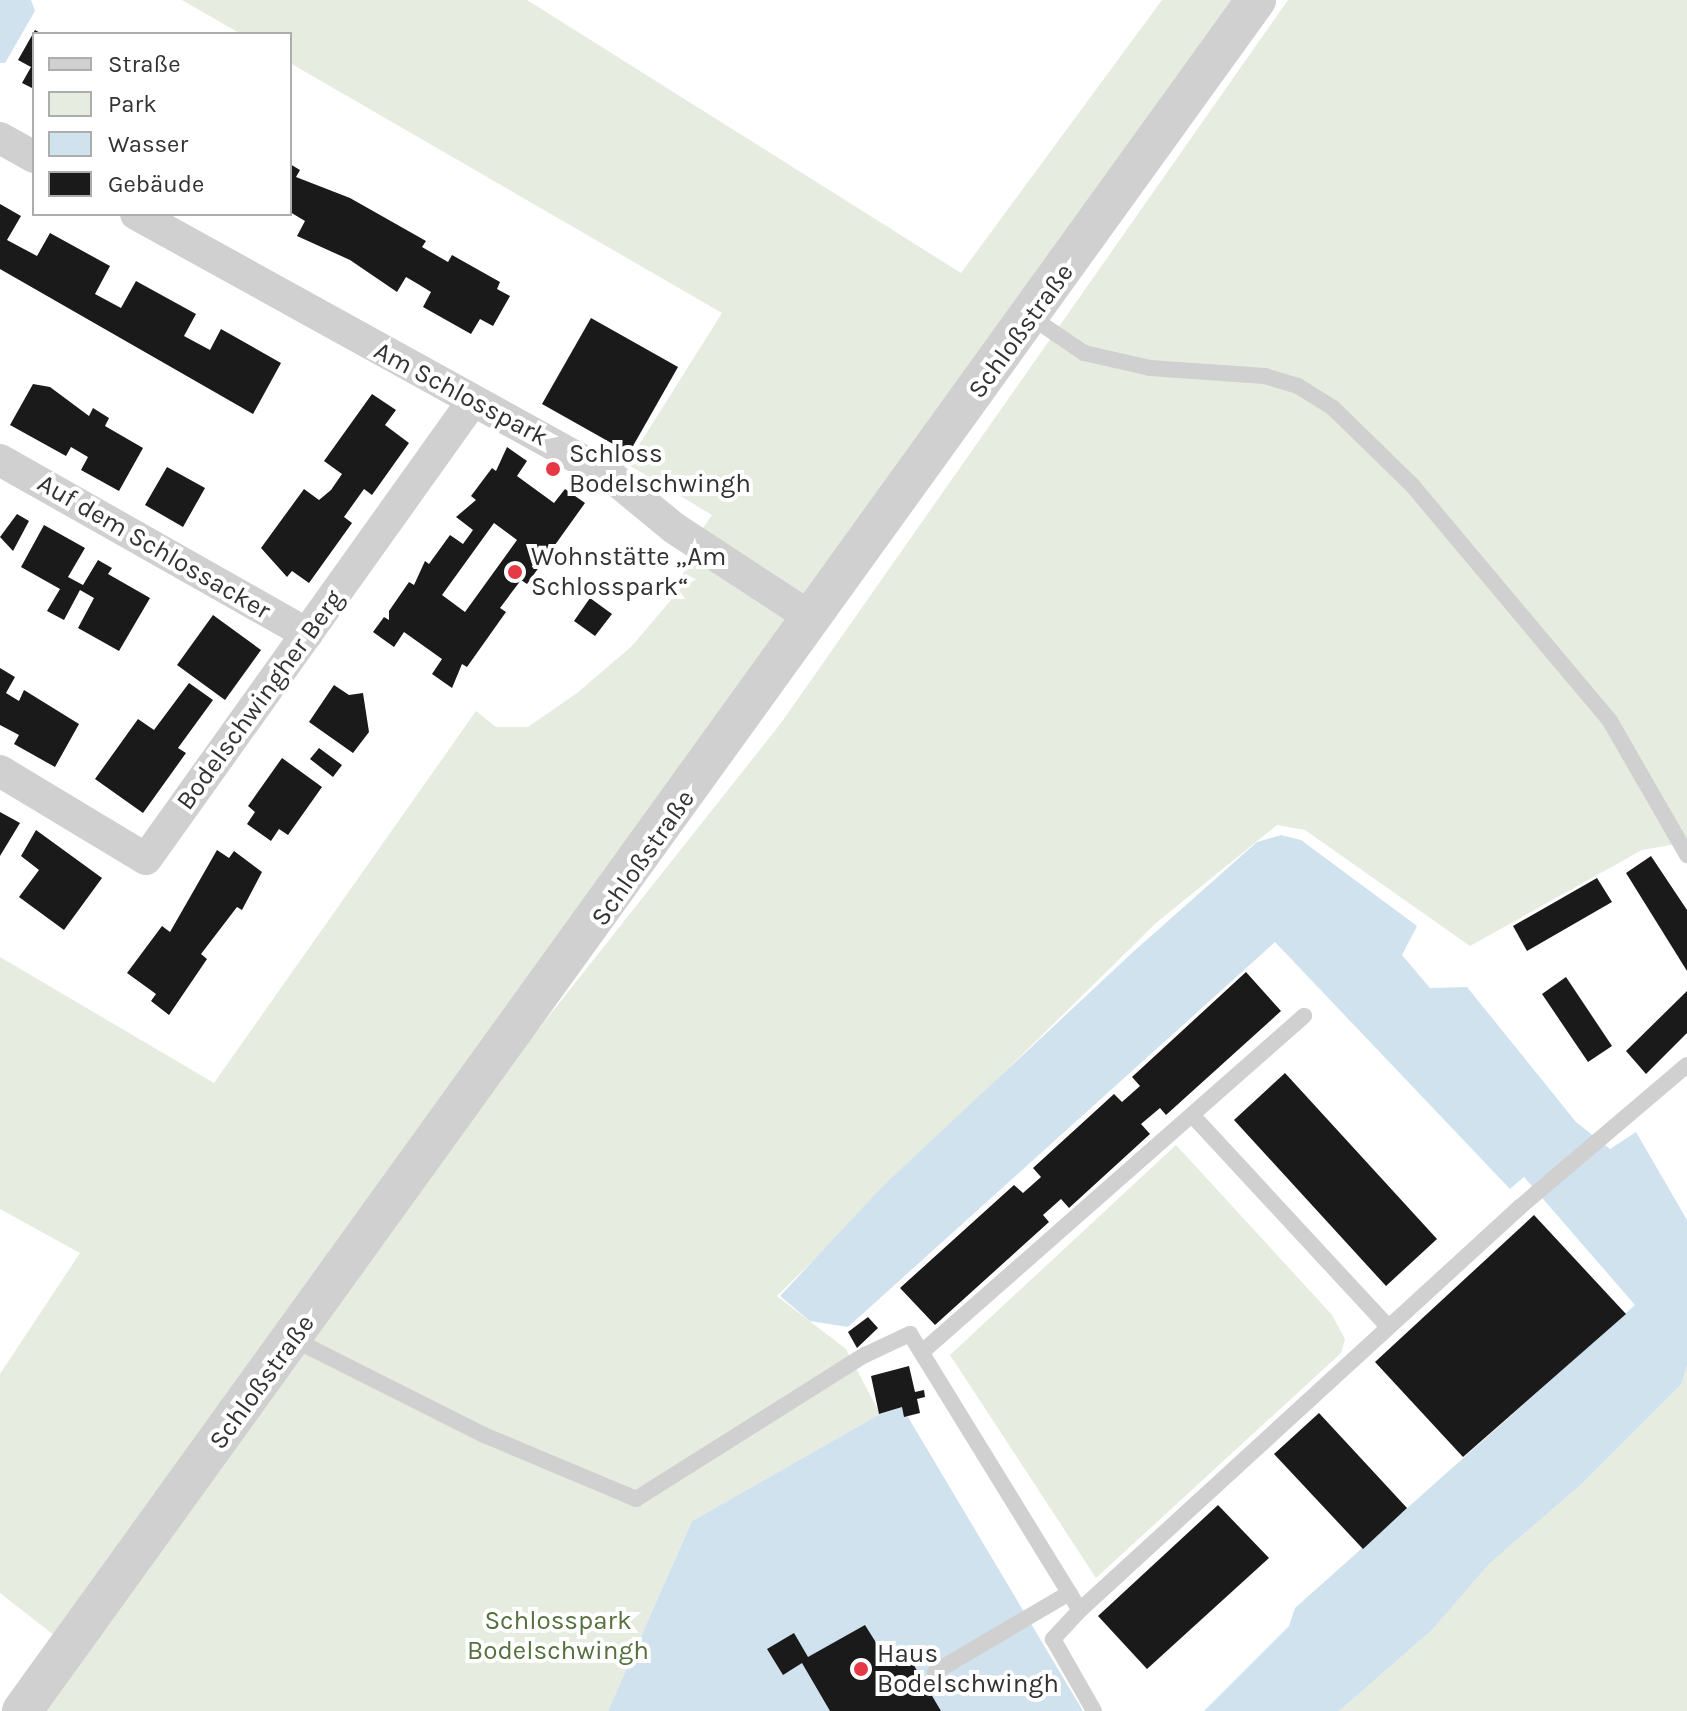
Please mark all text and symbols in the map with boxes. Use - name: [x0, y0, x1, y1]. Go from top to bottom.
- legend: [32, 32, 292, 216]
- text: Straße: [108, 50, 180, 78]
- text: Park: [108, 90, 157, 118]
- text: Wasser: [108, 130, 188, 158]
- text: Gebäude: [108, 170, 204, 198]
- street label: Schloßstraße: [962, 258, 1080, 404]
- street label: Am Schlosspark: [369, 335, 553, 453]
- place label: Schloss Bodelschwingh: [569, 438, 751, 500]
- marker: Schloss Bodelschwingh: [544, 460, 562, 478]
- street label: Auf dem Schlossacker: [32, 468, 276, 626]
- place label: Wohnstätte „Am Schlosspark“: [531, 541, 726, 602]
- marker: Wohnstätte „Am Schlosspark“: [506, 563, 524, 581]
- street label: Bodelschwingher Berg: [170, 584, 350, 816]
- street label: Schloßstraße: [585, 784, 701, 932]
- street label: Schloßstraße: [203, 1309, 321, 1455]
- park label: Schlosspark Bodelschwingh: [467, 1605, 649, 1666]
- place label: Haus Bodelschwingh: [877, 1638, 1059, 1700]
- marker: Haus Bodelschwingh: [852, 1660, 870, 1678]

